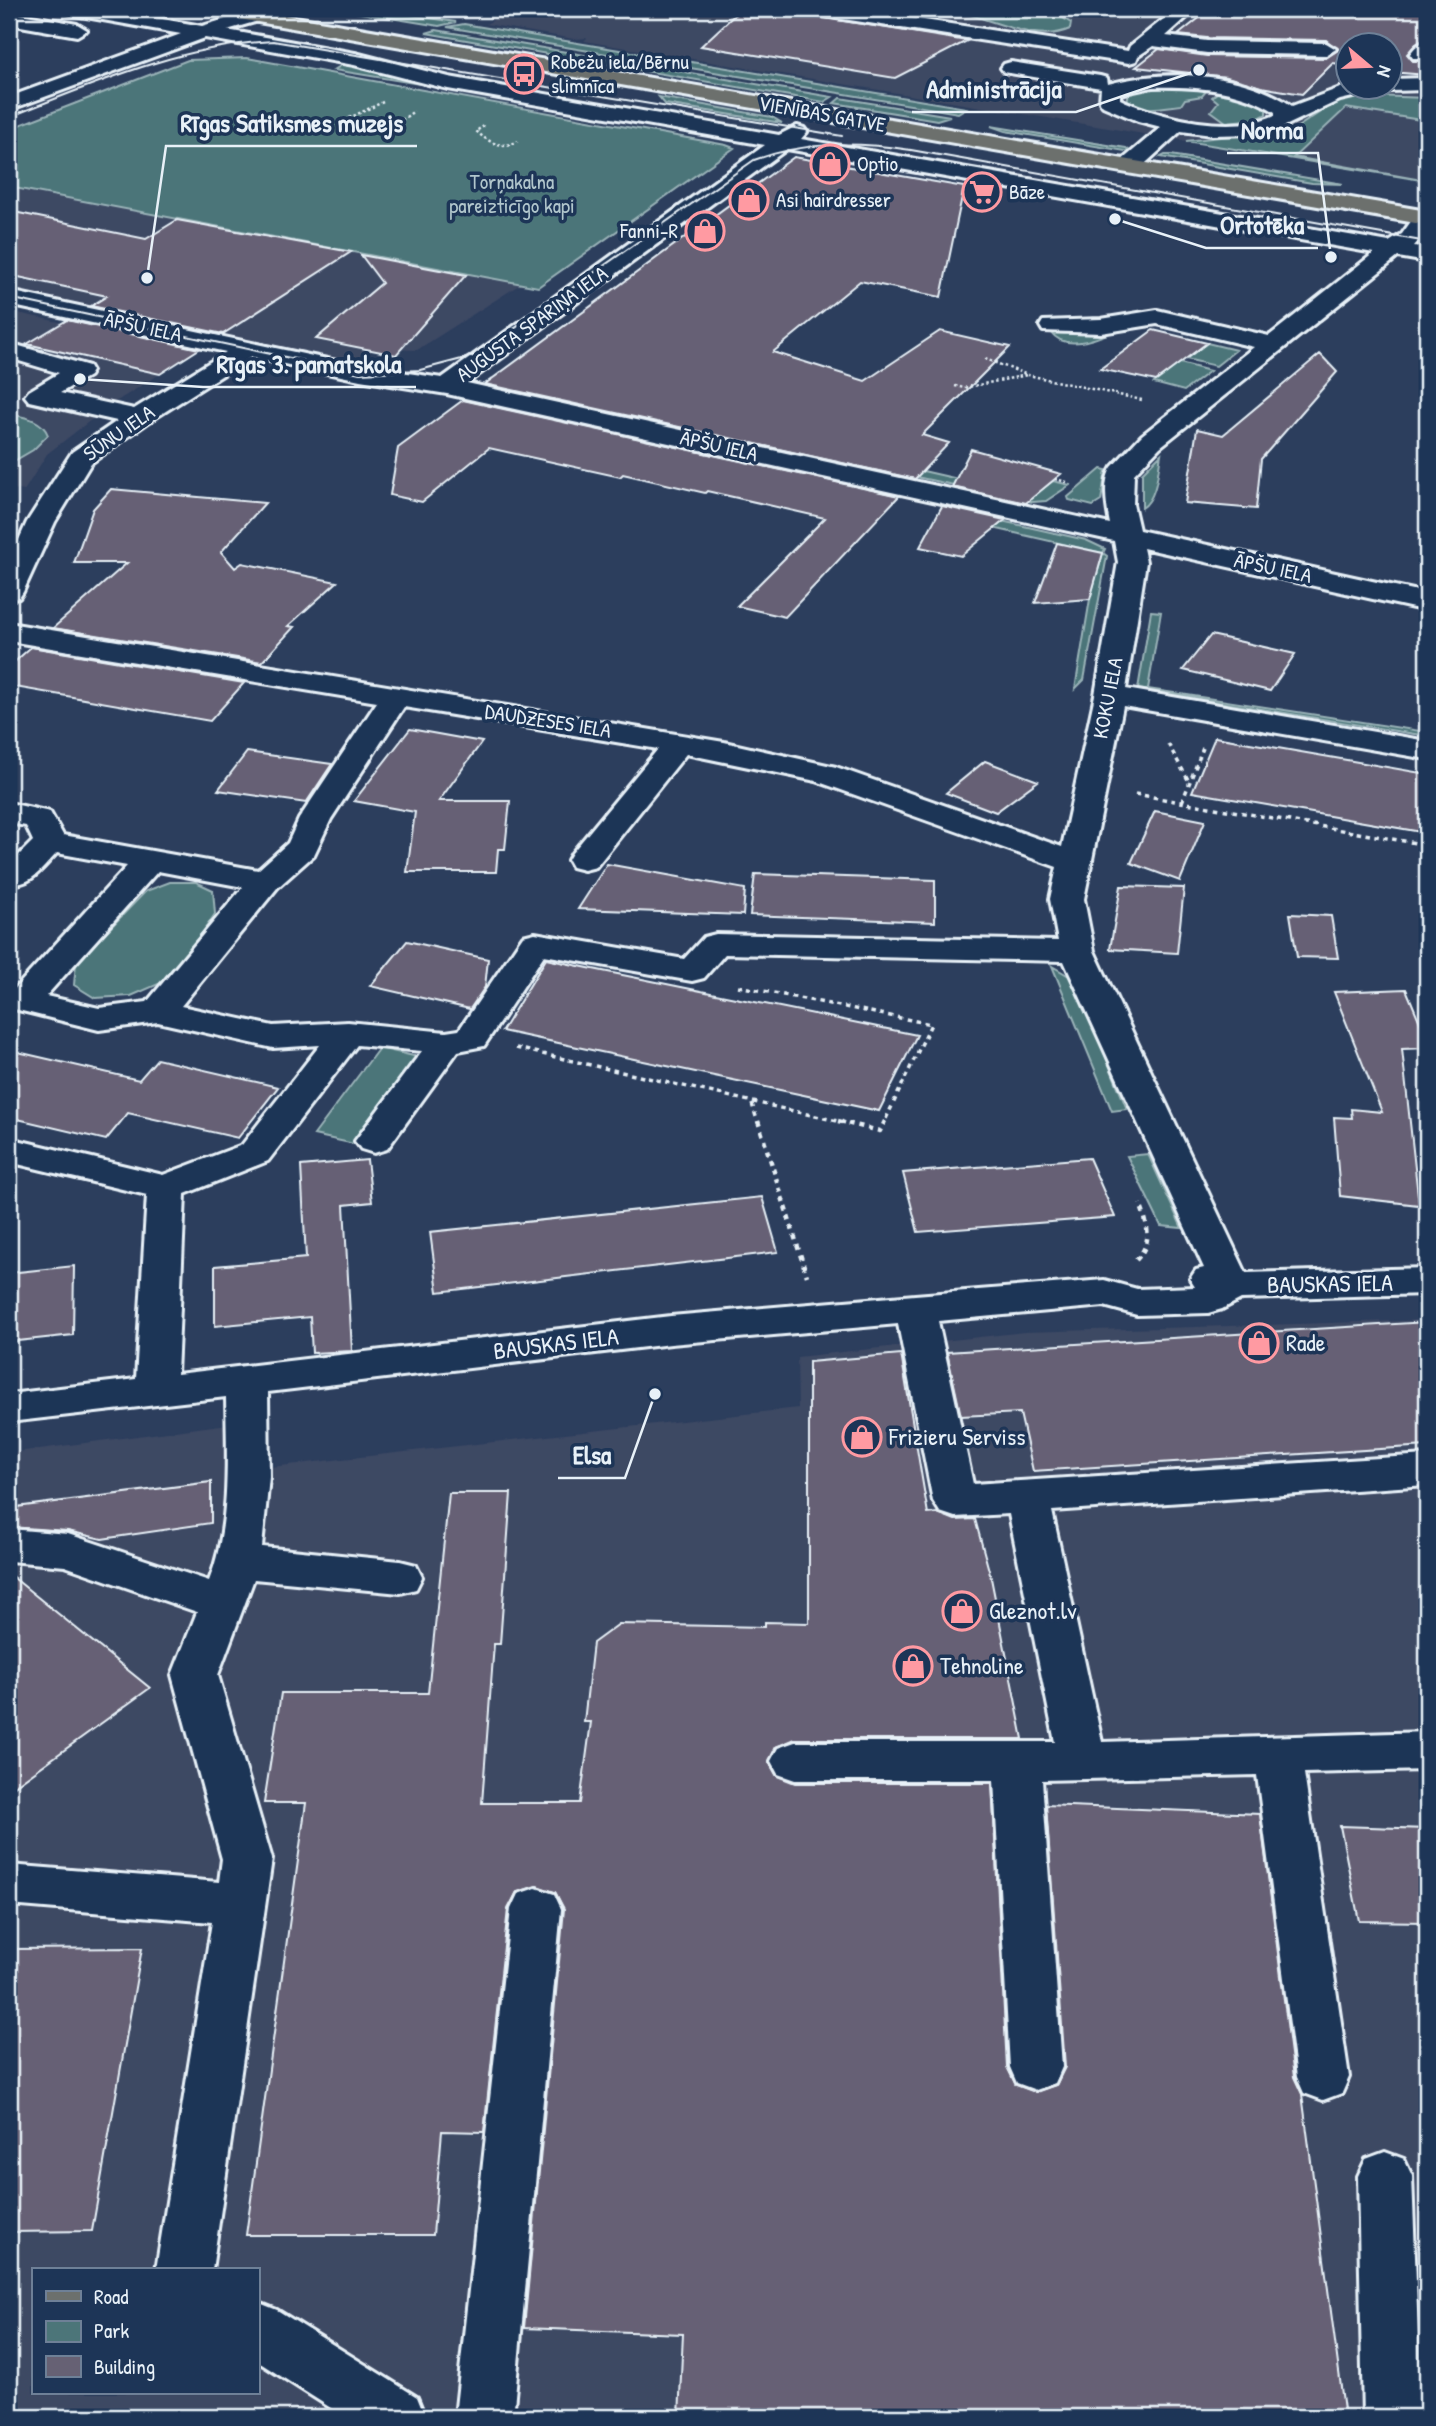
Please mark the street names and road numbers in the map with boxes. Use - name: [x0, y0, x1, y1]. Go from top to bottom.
- street label: VIENĪBAS GATVE: [756, 88, 888, 139]
- street label: AUGUSTA SPARIŅA IELA: [450, 259, 613, 389]
- street label: ĀPŠU IELA: [102, 304, 185, 349]
- street label: SŪNU IELA: [77, 397, 160, 468]
- street label: ĀPŠU IELA: [678, 423, 761, 468]
- street label: ĀPŠU IELA: [1232, 545, 1315, 590]
- street label: KOKU IELA: [1085, 655, 1130, 741]
- street label: DAUDZESES IELA: [483, 696, 613, 745]
- street label: BAUSKAS IELA: [1267, 1266, 1393, 1300]
- street label: BAUSKAS IELA: [491, 1319, 621, 1367]

